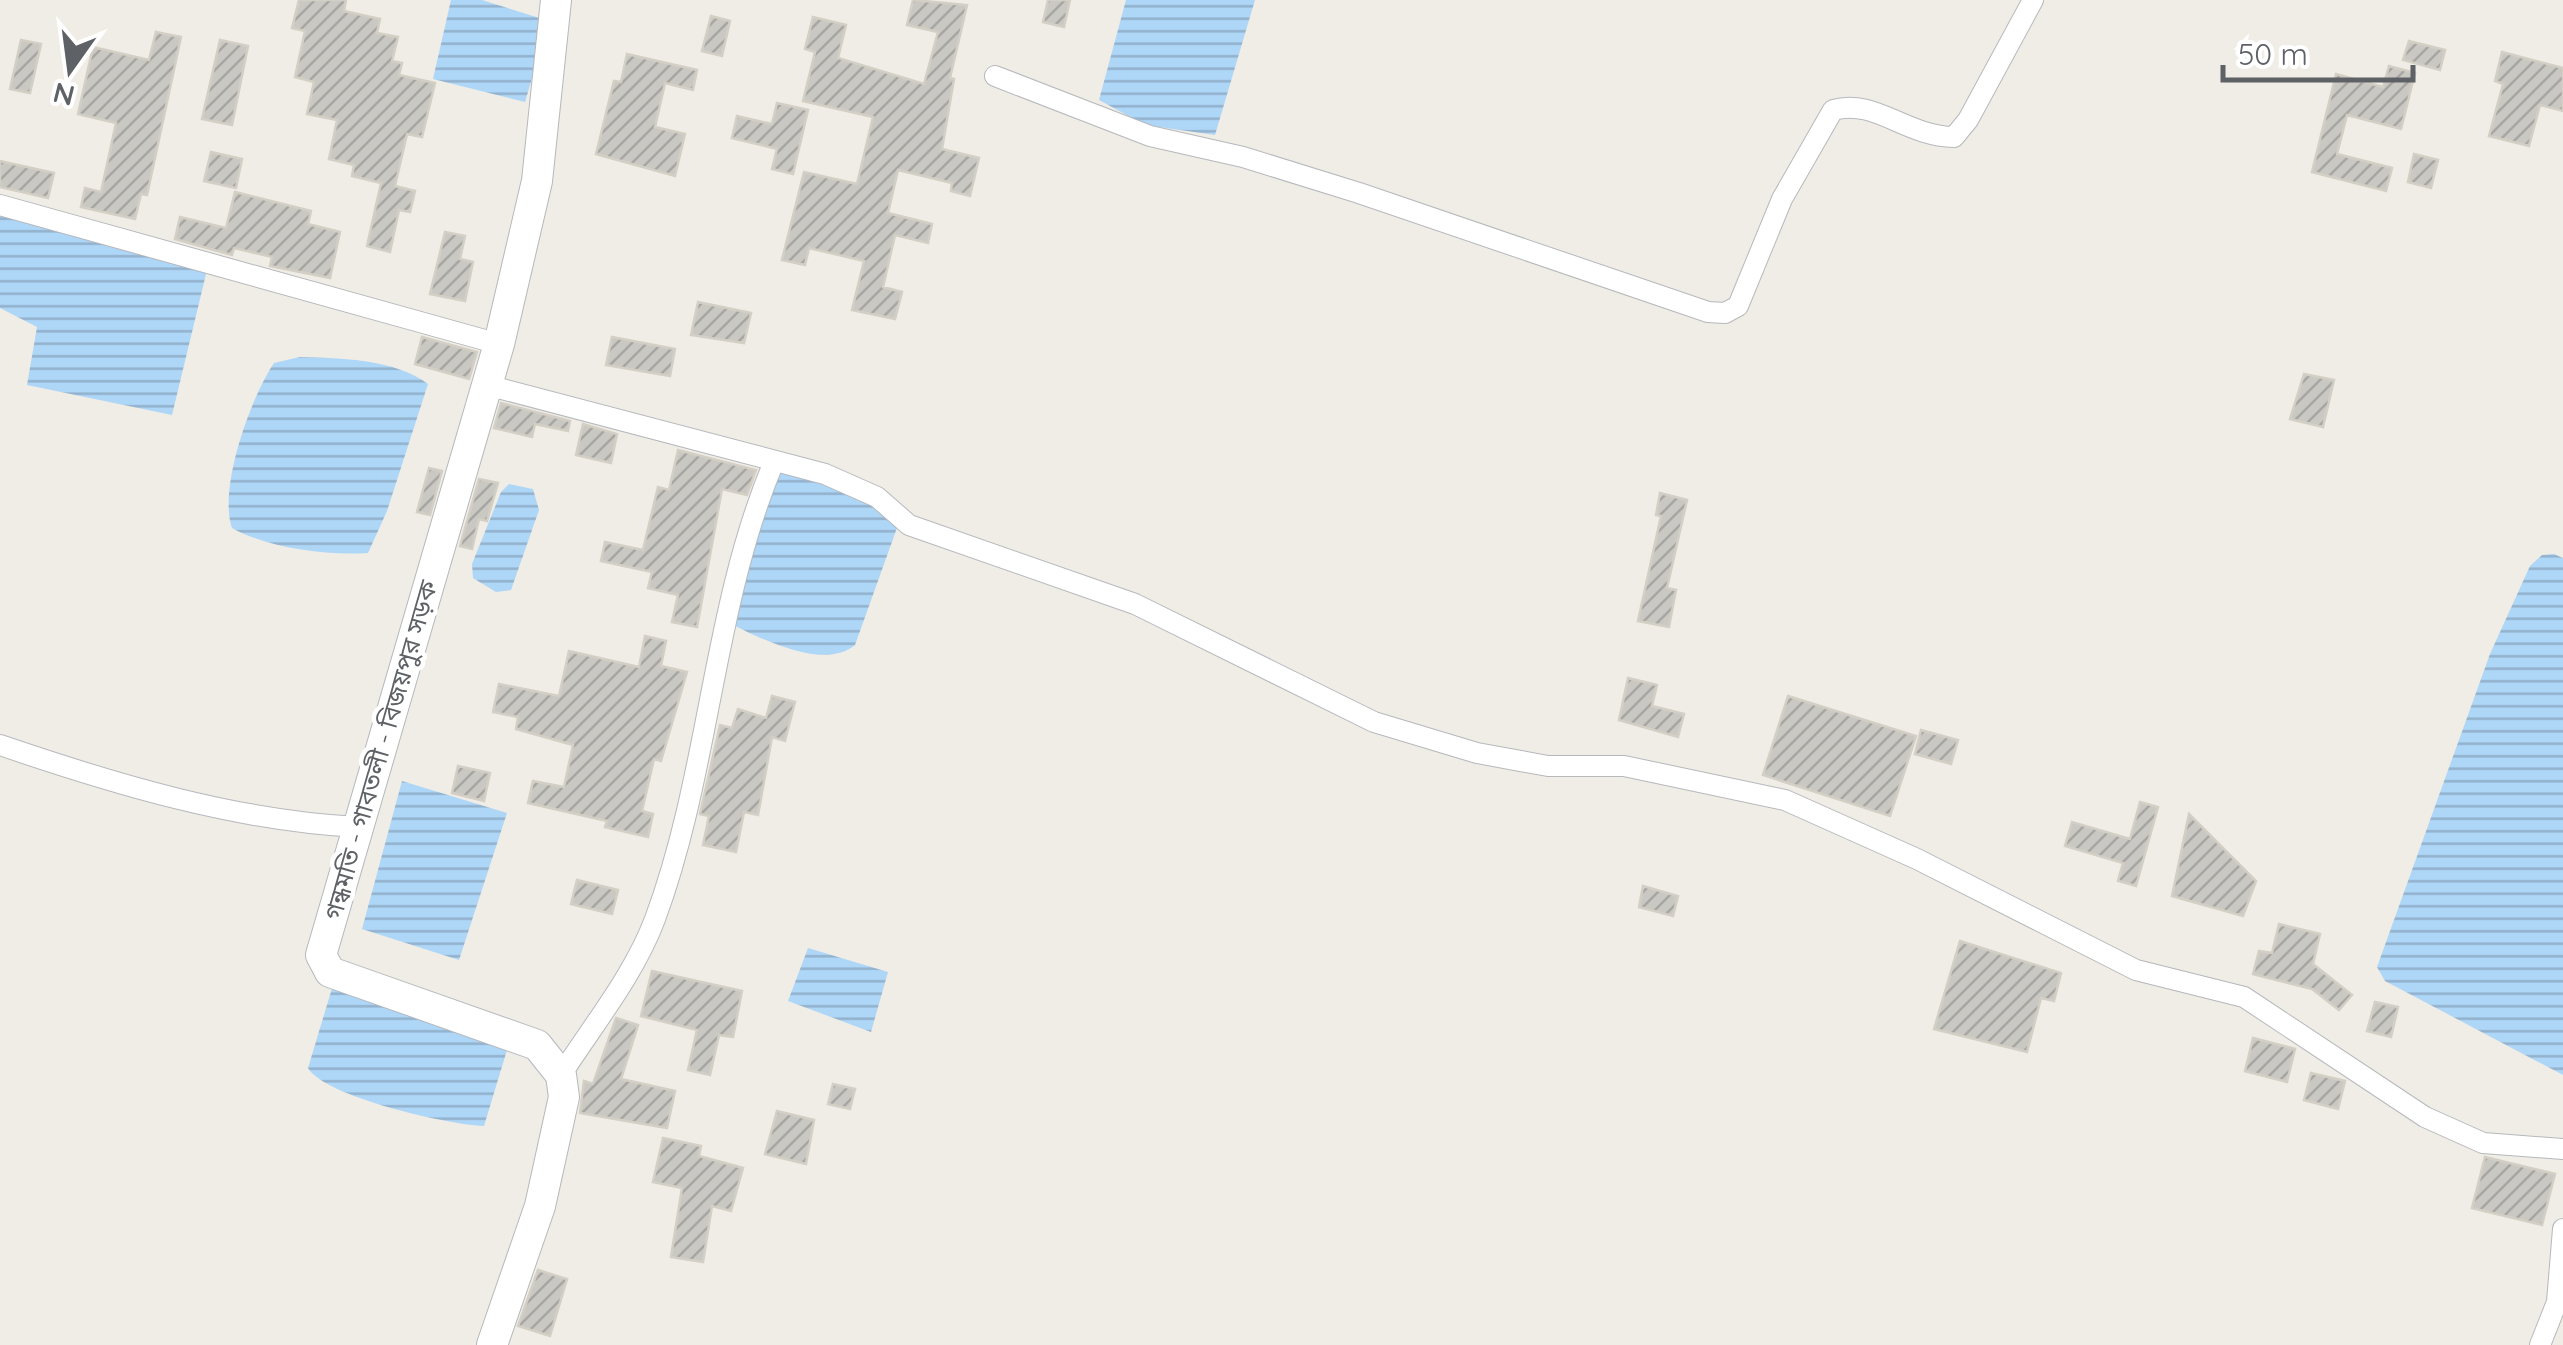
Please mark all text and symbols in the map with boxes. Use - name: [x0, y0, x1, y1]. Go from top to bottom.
- north arrow: [20, 20, 120, 120]
- scale bar: [2223, 20, 2413, 82]
- text: 50 m: [2238, 35, 2308, 73]
- text: N: [50, 75, 78, 114]
- street label: গন্ধমতি - গাবতলী - বিজয়পুর সড়ক: [317, 576, 444, 923]

